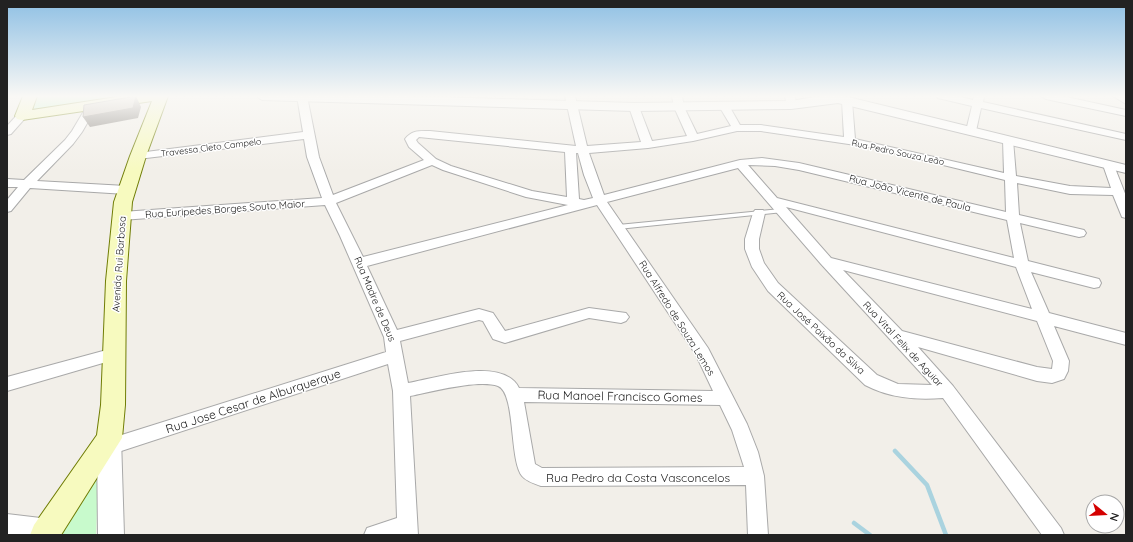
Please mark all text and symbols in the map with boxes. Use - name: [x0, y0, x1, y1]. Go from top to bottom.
- street label: Travessa Cleto Campelo: [160, 135, 262, 159]
- street label: Rua Pedro Souza Leão: [851, 137, 945, 167]
- street label: Rua João Vicente de Paula: [848, 172, 972, 214]
- street label: Rua Euripedes Borges Souto Maior: [145, 197, 306, 221]
- street label: Avenida Rui Barbosa: [109, 215, 129, 313]
- street label: Rua Madre de Deus: [351, 254, 399, 344]
- street label: Rua Alfredo de Souza Lemos: [636, 258, 718, 378]
- street label: Rua José Paixão da Silva: [774, 289, 868, 377]
- street label: Rua Vital Felix de Aguiar: [860, 298, 946, 390]
- street label: Rua Jose Cesar de Alburquerque: [164, 366, 343, 436]
- street label: Rua Manoel Francisco Gomes: [537, 387, 703, 405]
- street label: Rua Pedro da Costa Vasconcelos: [546, 470, 730, 485]
- north arrow: [1085, 494, 1125, 534]
- text: N: [1107, 511, 1122, 523]

